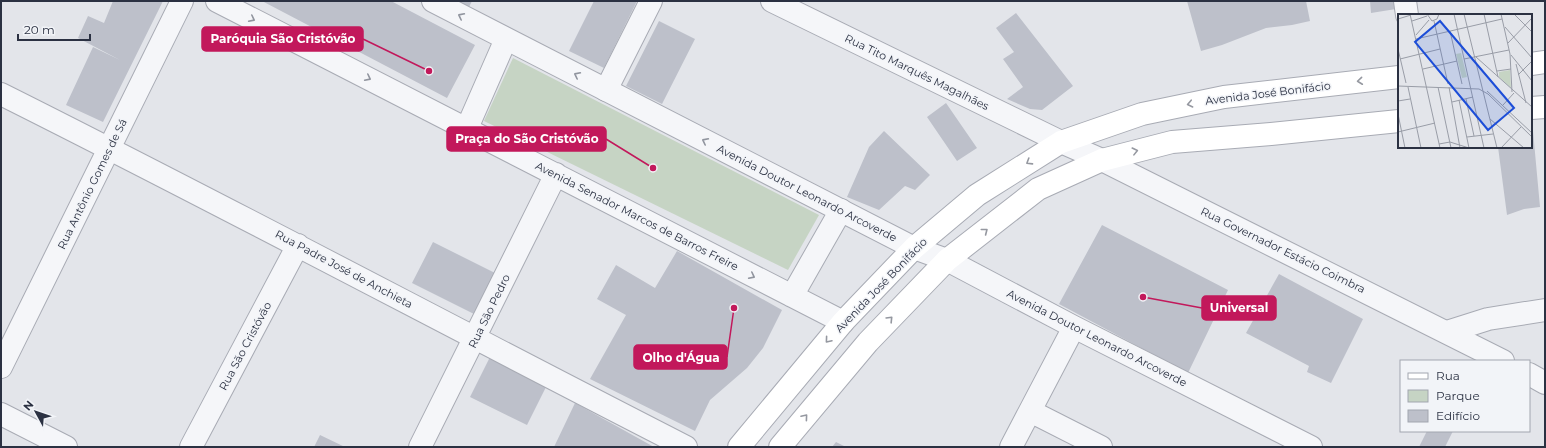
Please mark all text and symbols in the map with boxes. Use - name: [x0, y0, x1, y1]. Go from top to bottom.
- one-way arrow: [458, 13, 465, 20]
- one-way arrow: [248, 14, 255, 22]
- inset map: [1398, 14, 1532, 148]
- scale bar: [18, 16, 90, 42]
- text: 20 m: [24, 22, 55, 37]
- callout: Paróquia São Cristóvão: [202, 27, 363, 51]
- text: Paróquia São Cristóvão: [211, 31, 356, 46]
- street label: Rua Tito Marquês Magalhães: [843, 31, 992, 113]
- one-way arrow: [364, 73, 371, 81]
- one-way arrow: [573, 73, 581, 80]
- one-way arrow: [1357, 77, 1363, 86]
- street label: Avenida José Bonifácio: [1205, 78, 1332, 108]
- one-way arrow: [1187, 99, 1193, 107]
- street label: Rua Antônio Gomes de Sá: [54, 116, 130, 252]
- callout: Praça do São Cristóvão: [447, 127, 606, 151]
- text: Praça do São Cristóvão: [455, 131, 599, 146]
- one-way arrow: [702, 138, 709, 146]
- street label: Avenida Doutor Leonardo Arcoverde: [715, 141, 900, 245]
- one-way arrow: [1132, 148, 1139, 156]
- street label: Avenida Senador Marcos de Barros Freire: [533, 158, 741, 274]
- one-way arrow: [1027, 158, 1034, 165]
- street label: Rua Governador Estácio Coimbra: [1198, 204, 1368, 296]
- street label: Rua Padre José de Anchieta: [273, 227, 415, 311]
- one-way arrow: [981, 229, 988, 236]
- street label: Avenida José Bonifácio: [832, 235, 930, 335]
- one-way arrow: [748, 271, 756, 278]
- street label: Rua São Pedro: [465, 272, 513, 350]
- street label: Avenida Doutor Leonardo Arcoverde: [1005, 286, 1190, 390]
- callout: Universal: [1202, 296, 1276, 320]
- street label: Rua São Cristóvão: [216, 299, 274, 393]
- text: Universal: [1210, 300, 1268, 315]
- one-way arrow: [886, 316, 893, 324]
- one-way arrow: [826, 335, 833, 343]
- callout: Olho d'Água: [634, 345, 727, 369]
- text: Olho d'Água: [642, 350, 720, 365]
- legend: [1400, 360, 1530, 432]
- text: Rua: [1436, 368, 1460, 383]
- text: Parque: [1436, 388, 1480, 403]
- north arrow: [16, 392, 56, 432]
- text: N: [20, 398, 37, 413]
- text: Edifício: [1436, 408, 1480, 423]
- one-way arrow: [800, 415, 807, 422]

